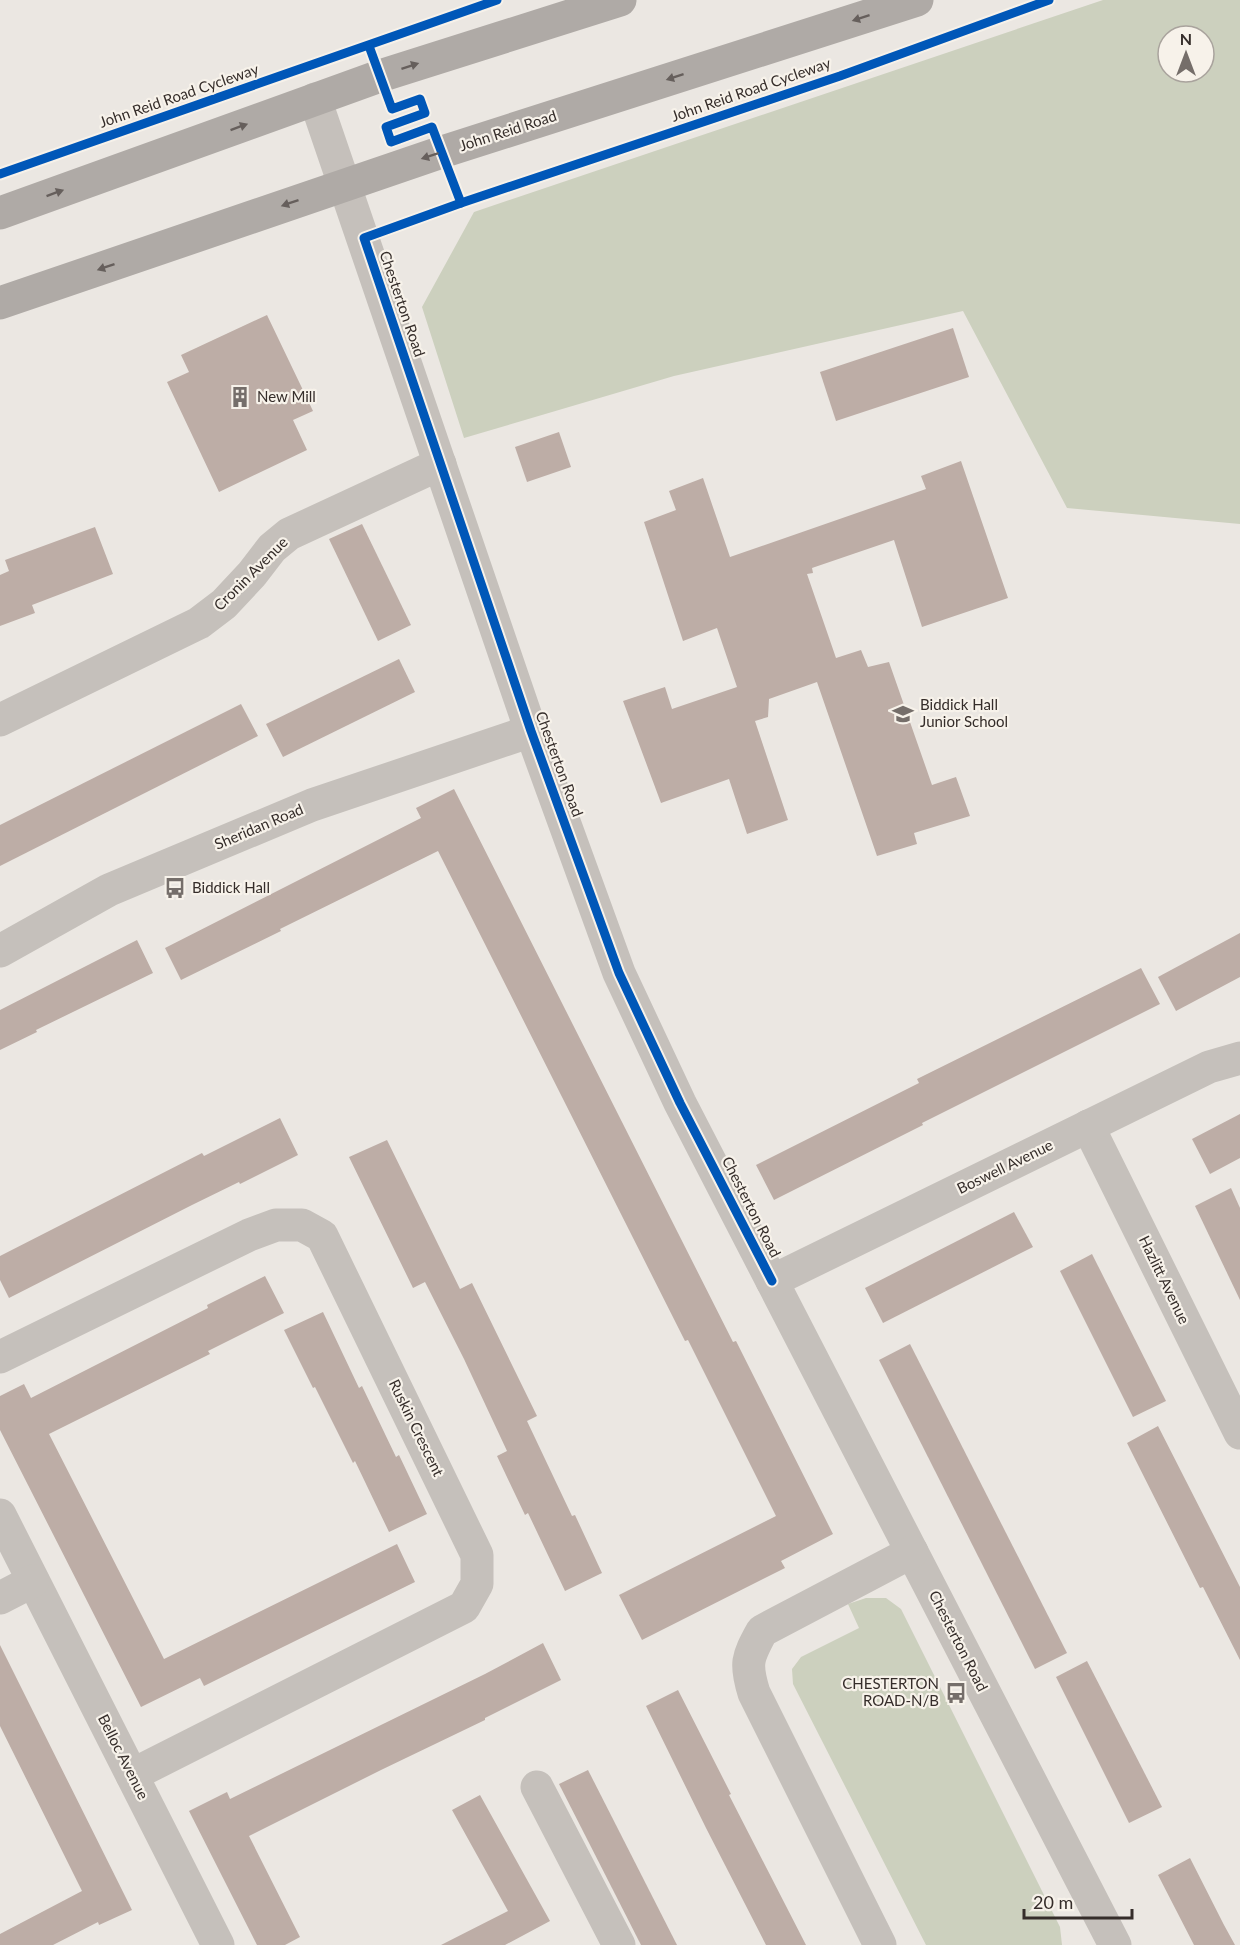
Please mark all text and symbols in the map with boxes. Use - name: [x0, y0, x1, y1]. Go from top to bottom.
- one-way arrow: [852, 14, 870, 23]
- north arrow: [1156, 24, 1216, 84]
- text: N: [1180, 29, 1192, 48]
- street label: John Reid Road Cycleway: [669, 53, 833, 125]
- street label: John Reid Road Cycleway: [97, 59, 261, 131]
- one-way arrow: [401, 61, 419, 70]
- one-way arrow: [666, 73, 684, 82]
- street label: John Reid Road: [457, 106, 559, 154]
- one-way arrow: [230, 122, 248, 132]
- one-way arrow: [421, 152, 439, 161]
- one-way arrow: [46, 187, 64, 197]
- one-way arrow: [281, 199, 299, 209]
- street label: Chesterton Road: [376, 248, 430, 359]
- one-way arrow: [97, 262, 115, 272]
- building icon: New Mill: [228, 385, 252, 409]
- place label: New Mill: [257, 387, 316, 405]
- street label: Cronin Avenue: [210, 533, 291, 614]
- place label: Biddick Hall Junior School: [920, 695, 1008, 730]
- school or university icon: Biddick Hall Junior School: [891, 702, 915, 726]
- street label: Chesterton Road: [533, 708, 587, 819]
- street label: Sheridan Road: [212, 799, 306, 853]
- bus stop icon: Biddick Hall: [163, 876, 187, 900]
- place label: Biddick Hall: [192, 878, 270, 896]
- street label: Boswell Avenue: [954, 1135, 1055, 1197]
- street label: Chesterton Road: [719, 1153, 785, 1260]
- street label: Hazlitt Avenue: [1136, 1233, 1194, 1327]
- street label: Ruskin Crescent: [386, 1376, 448, 1479]
- street label: Chesterton Road: [926, 1587, 992, 1694]
- place label: CHESTERTON ROAD-N/B: [842, 1674, 939, 1709]
- bus stop icon: CHESTERTON ROAD-N/B: [944, 1681, 968, 1705]
- street label: Belloc Avenue: [95, 1711, 153, 1802]
- scale bar: [1024, 1882, 1132, 1920]
- text: 20 m: [1033, 1891, 1073, 1913]

